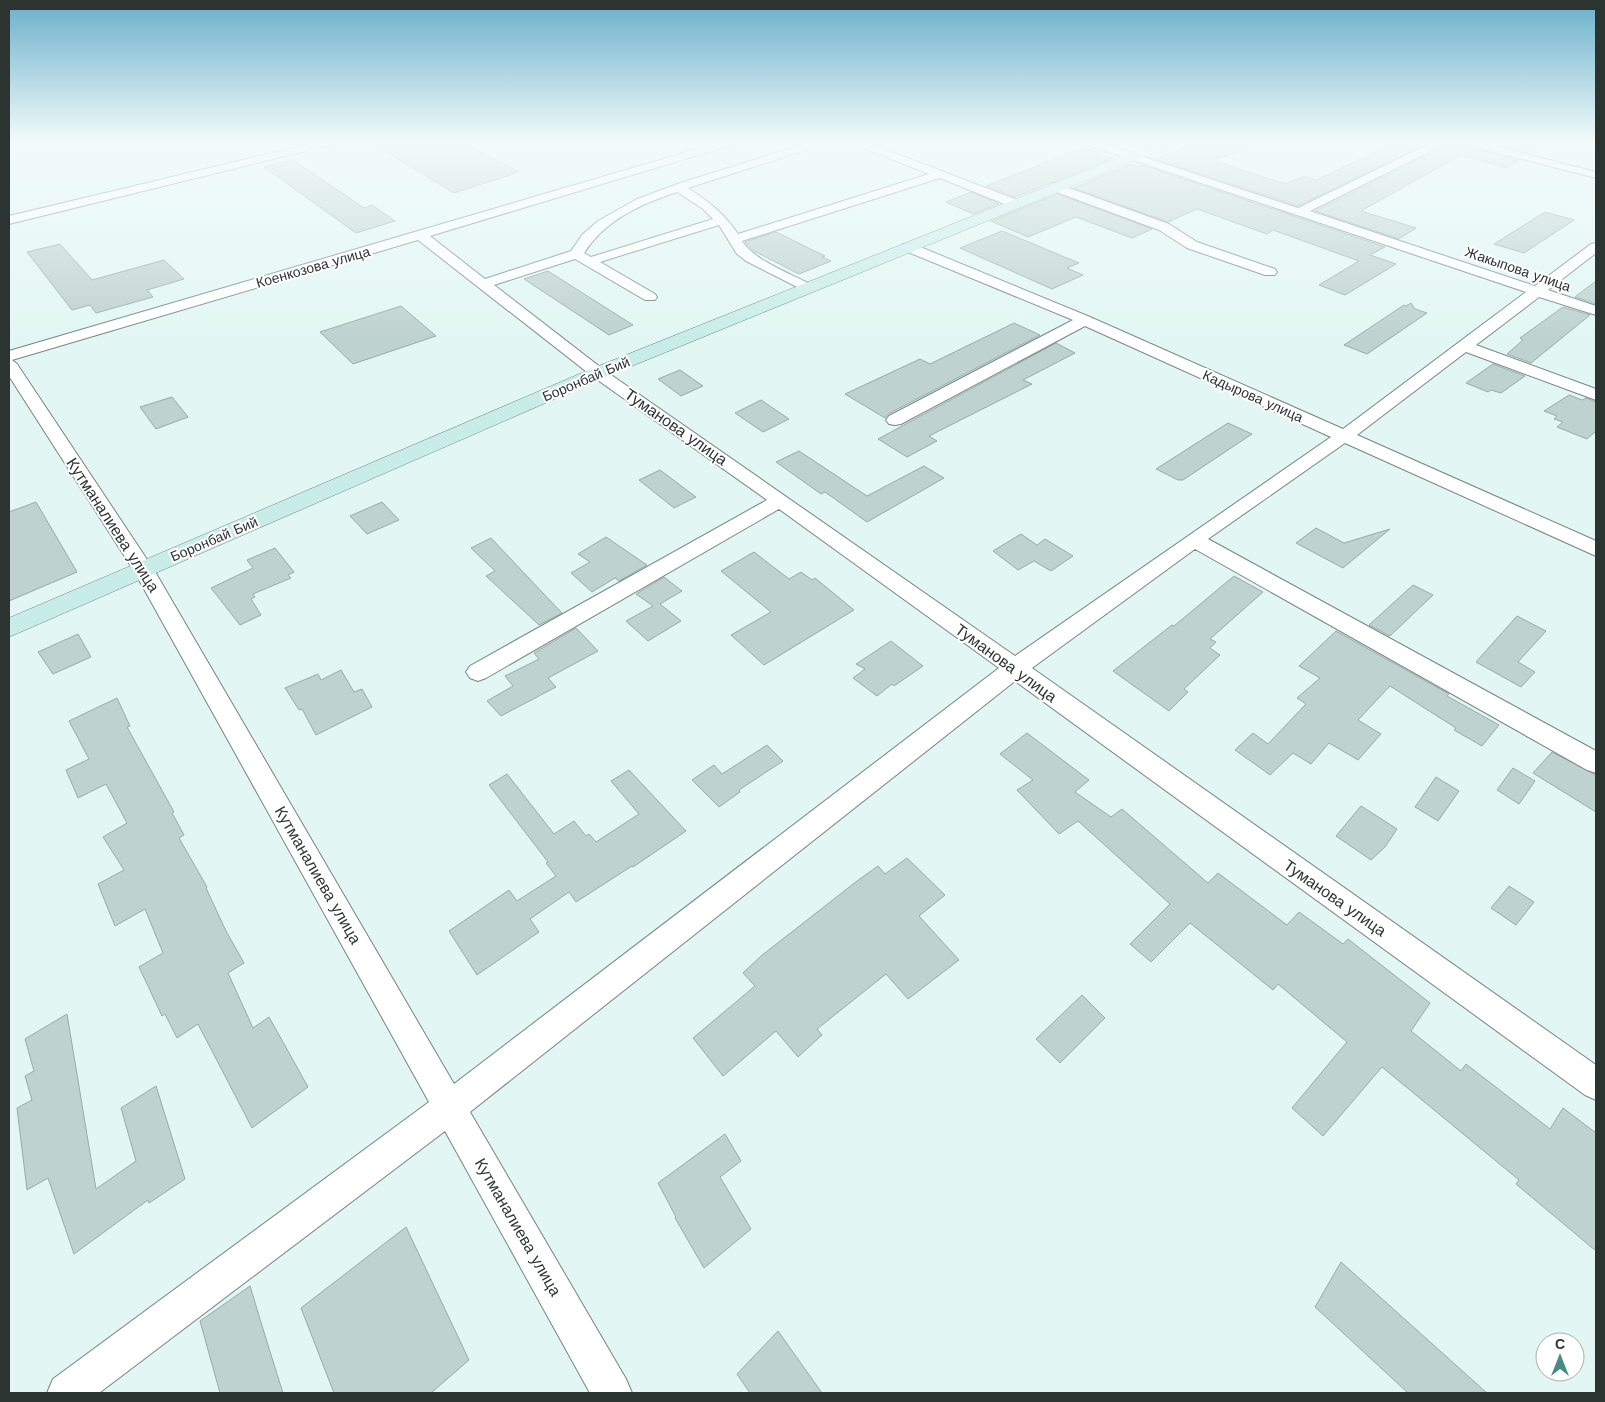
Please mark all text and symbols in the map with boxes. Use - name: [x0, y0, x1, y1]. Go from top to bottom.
- street label: Коенкозова улица: [254, 243, 372, 291]
- street label: Жакыпова улица: [1463, 243, 1573, 295]
- street label: Боронбай Бий: [540, 353, 632, 405]
- street label: Кадырова улица: [1200, 367, 1306, 425]
- street label: Туманова улица: [621, 385, 731, 470]
- street label: Кутманалиева улица: [63, 454, 164, 596]
- street label: Боронбай Бий: [168, 513, 260, 565]
- street label: Туманова улица: [951, 620, 1061, 706]
- street label: Кутманалиева улица: [271, 803, 365, 947]
- street label: Туманова улица: [1280, 856, 1390, 941]
- street label: Кутманалиева улица: [471, 1155, 565, 1299]
- north arrow: [1535, 1332, 1585, 1382]
- text: С: [1555, 1336, 1565, 1352]

